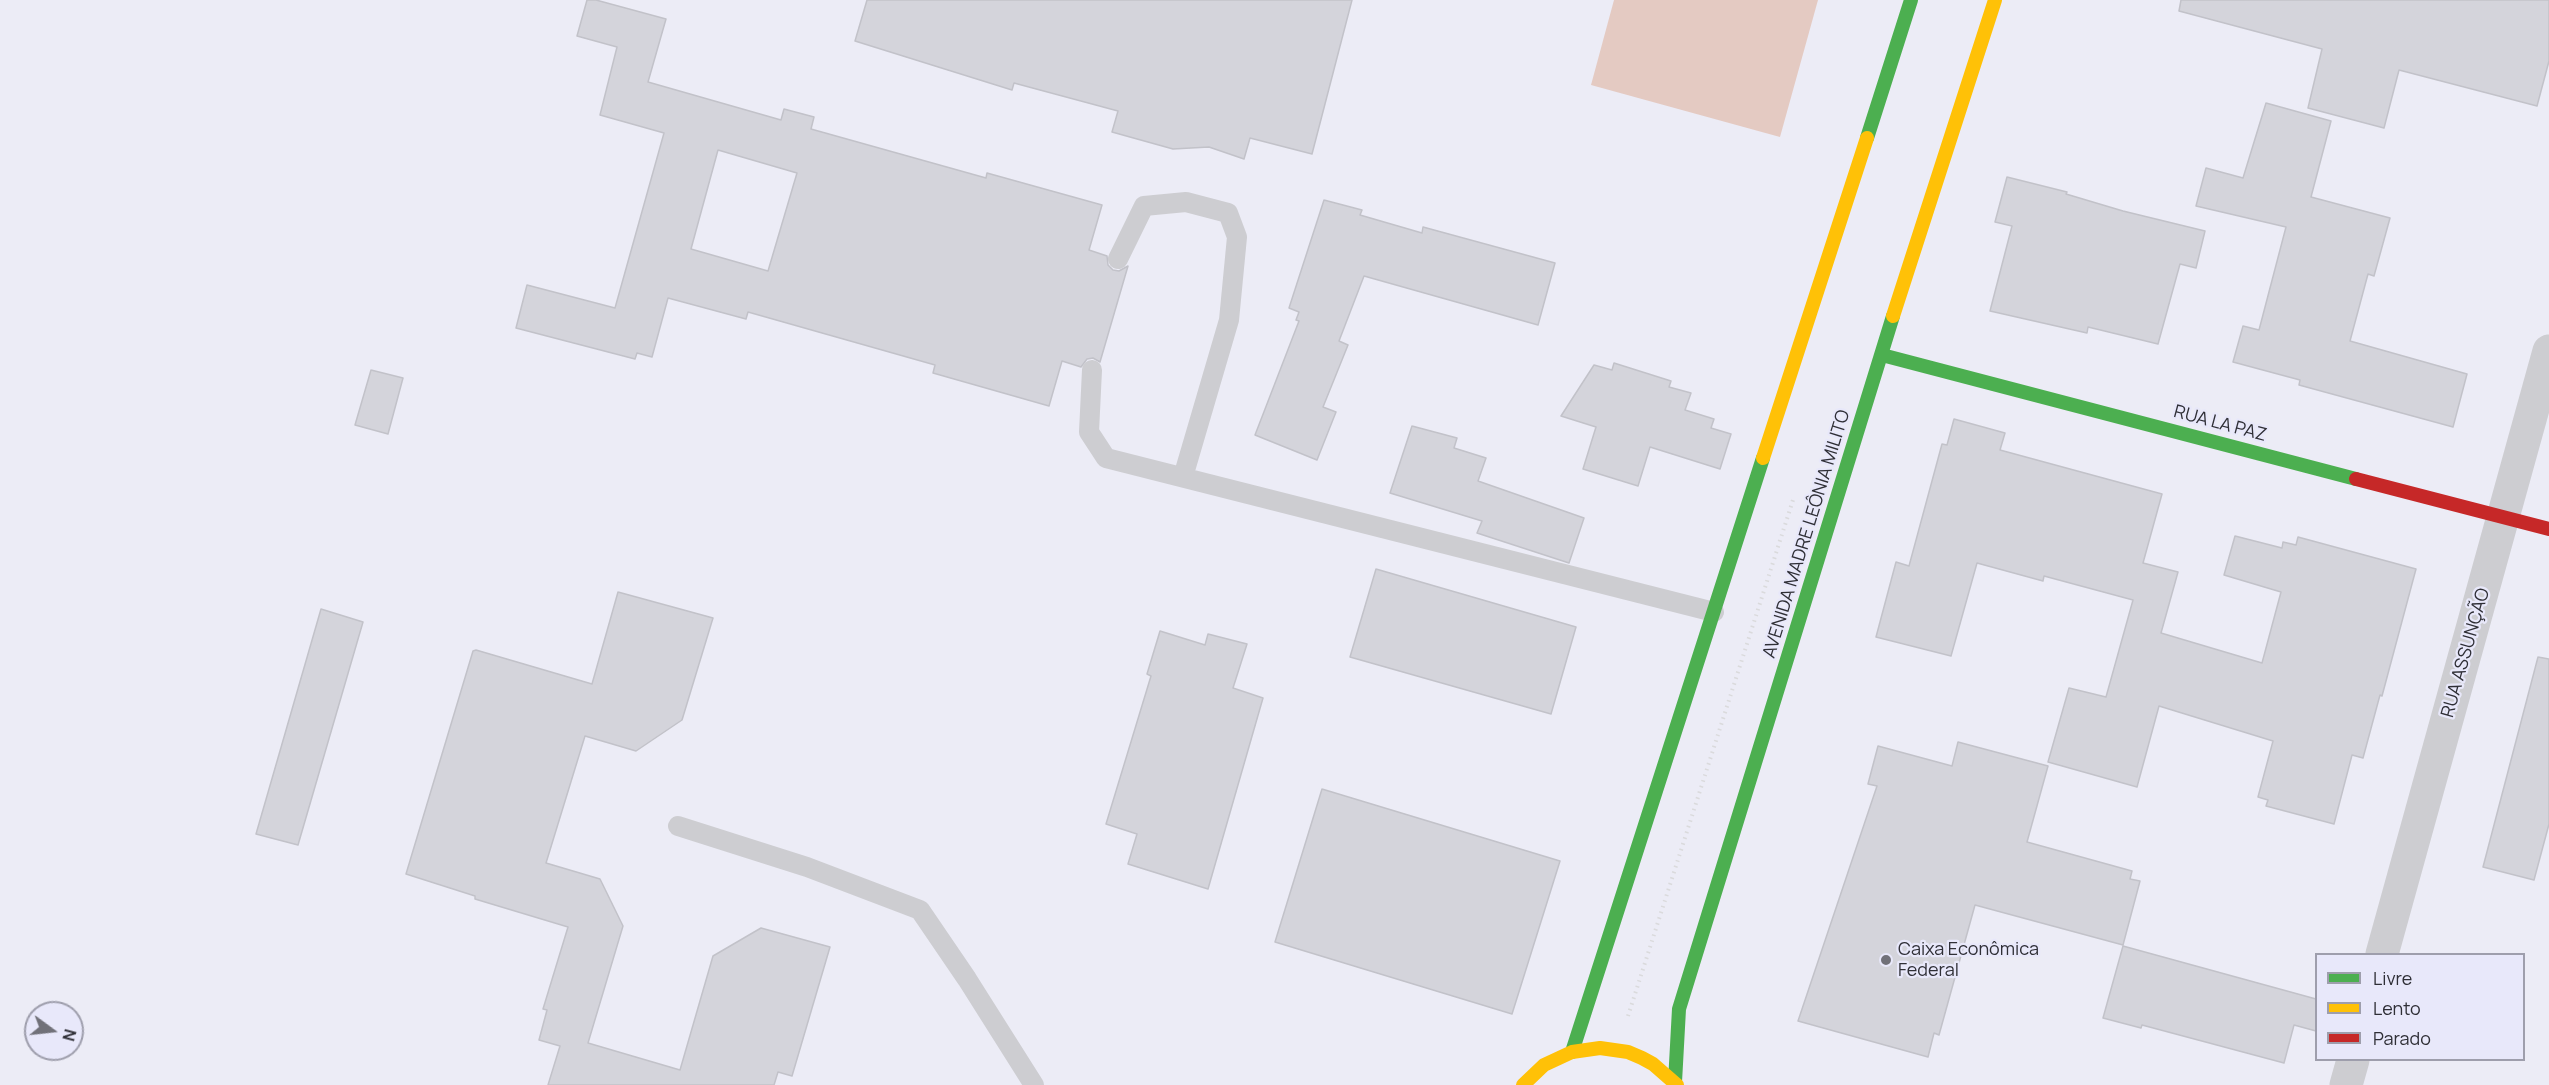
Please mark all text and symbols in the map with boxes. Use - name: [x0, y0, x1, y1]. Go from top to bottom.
- street label: RUA LA PAZ: [2171, 401, 2269, 447]
- street label: AVENIDA MADRE LEÔNIA MILITO: [1759, 407, 1855, 661]
- street label: RUA ASSUNÇÃO: [2437, 586, 2495, 720]
- place label: Caixa Econômica Federal: [1898, 939, 2039, 982]
- marker: Caixa Econômica Federal: [1879, 953, 1893, 967]
- legend: [2315, 953, 2525, 1061]
- text: Livre: [2373, 966, 2412, 990]
- text: Lento: [2373, 996, 2421, 1020]
- north arrow: [24, 1001, 84, 1061]
- text: Parado: [2373, 1026, 2431, 1050]
- text: N: [57, 1027, 82, 1044]

